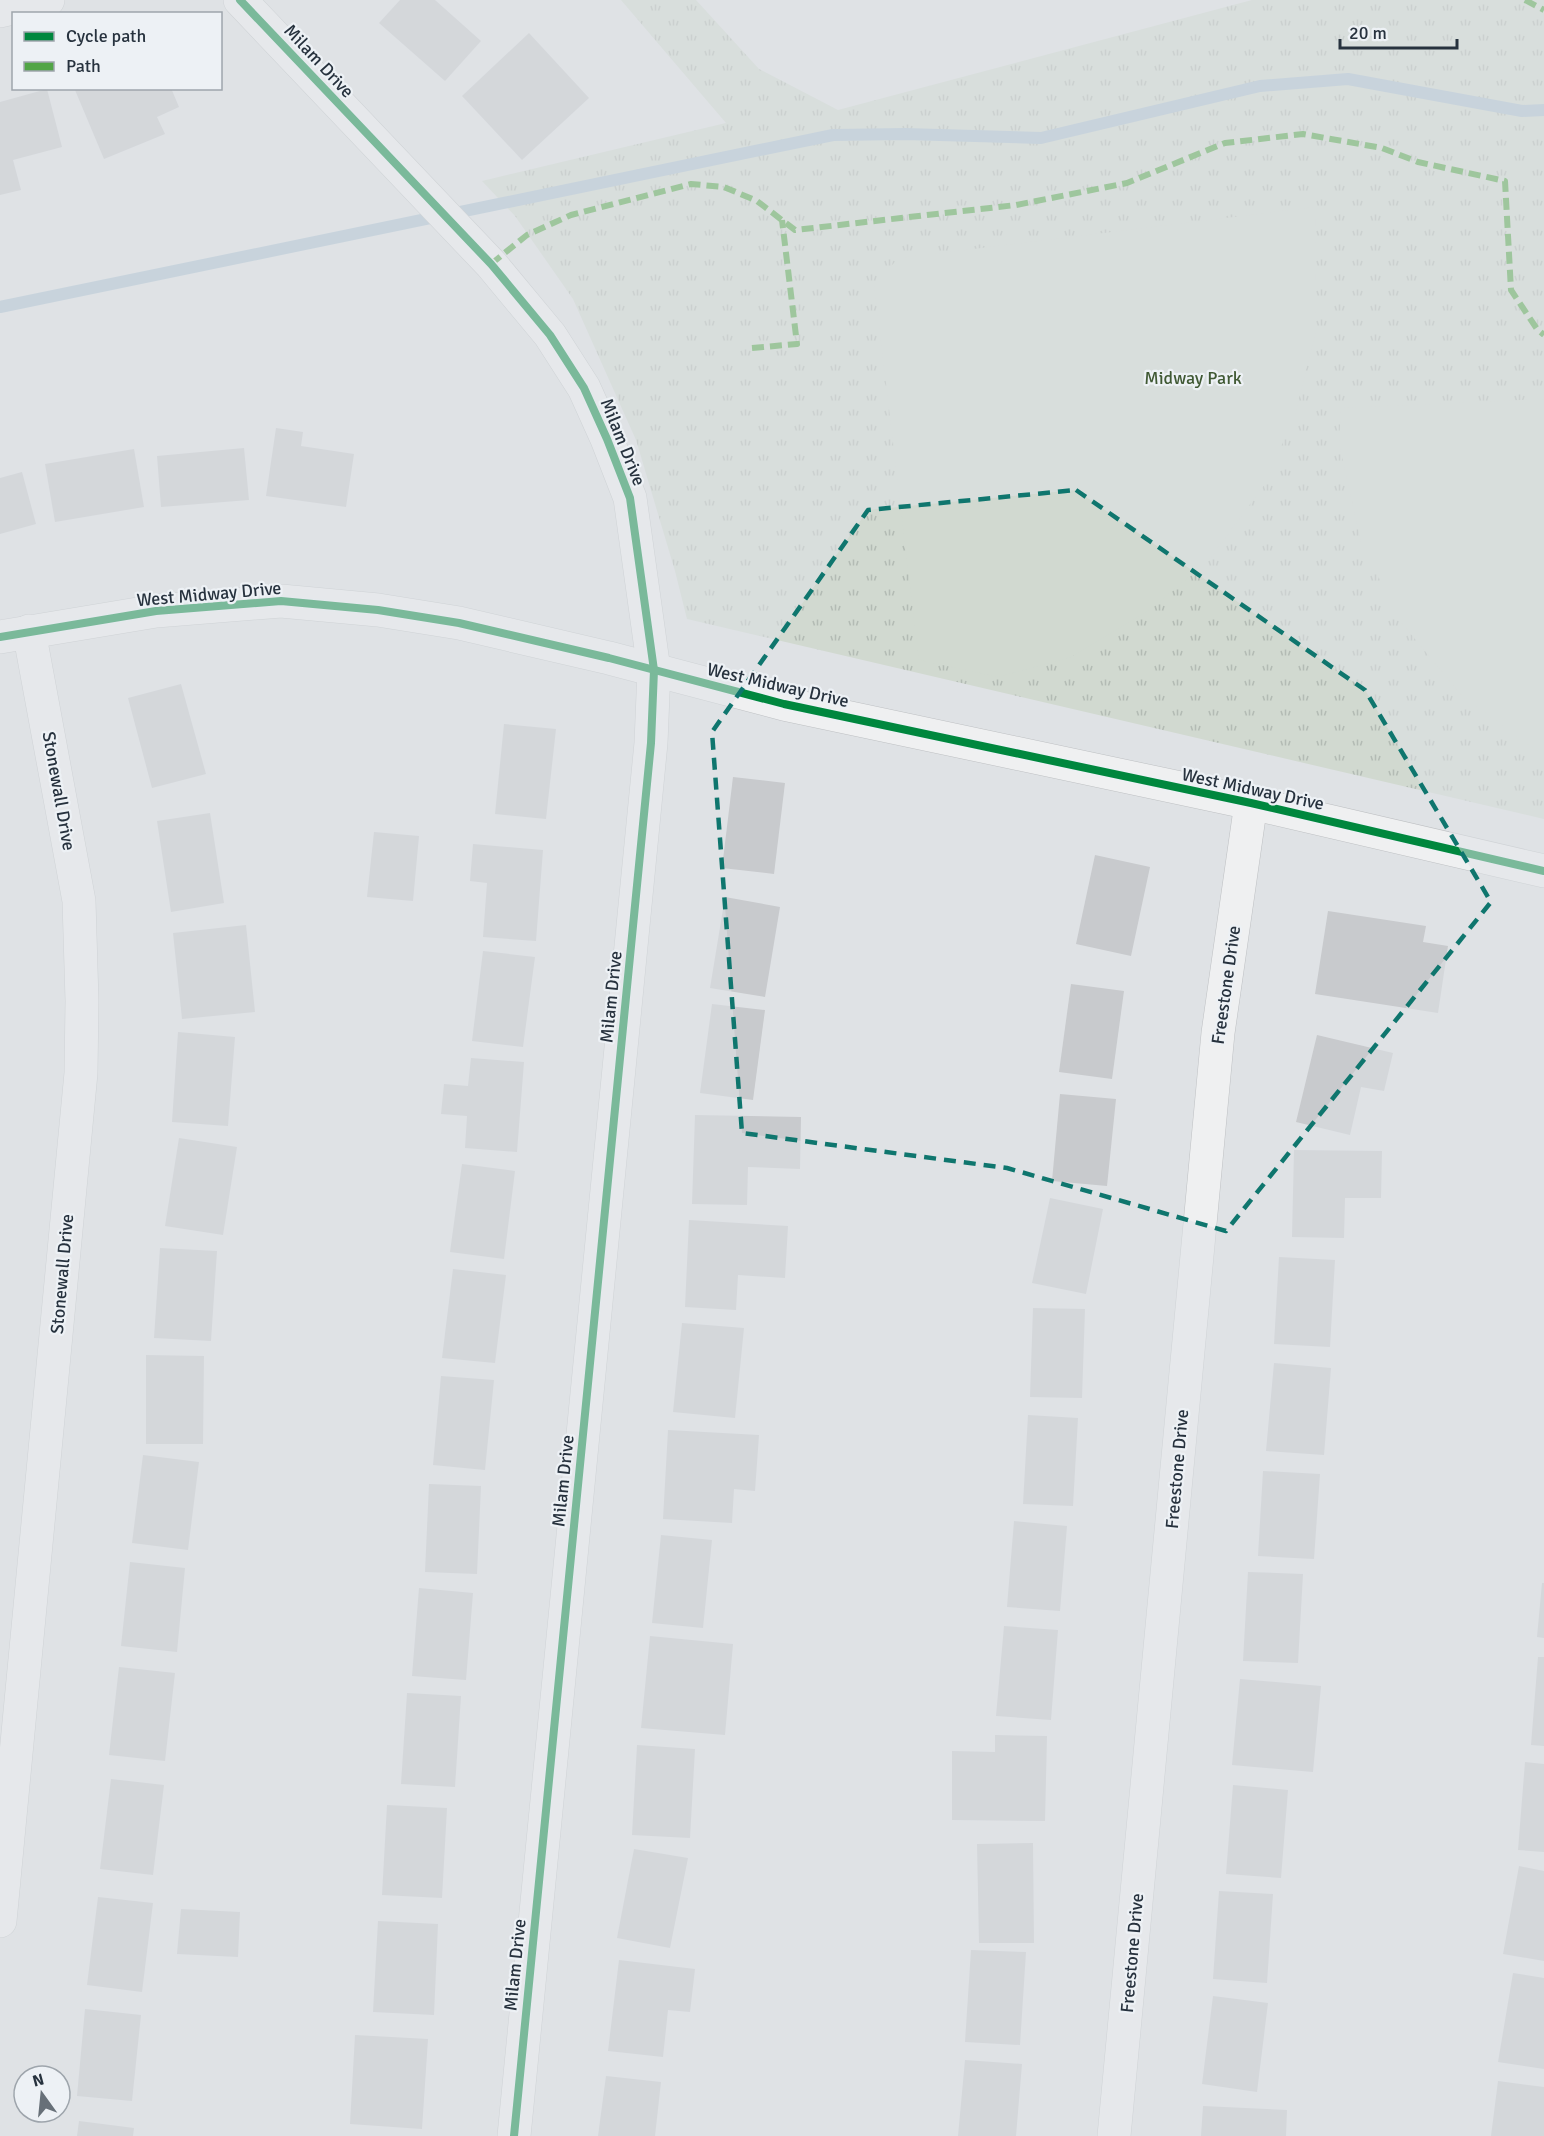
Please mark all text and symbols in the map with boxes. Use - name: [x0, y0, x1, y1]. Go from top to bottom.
- legend: [12, 12, 222, 90]
- scale bar: [1340, 12, 1457, 50]
- street label: Milam Drive: [279, 20, 359, 102]
- text: 20 m: [1349, 22, 1387, 44]
- text: Cycle path: [66, 25, 146, 47]
- text: Path: [66, 55, 101, 77]
- park label: Midway Park: [1144, 367, 1242, 389]
- street label: Milam Drive: [595, 395, 651, 489]
- street label: West Midway Drive: [136, 577, 282, 611]
- street label: West Midway Drive: [705, 658, 851, 712]
- street label: Stonewall Drive: [38, 730, 80, 852]
- street label: West Midway Drive: [1180, 763, 1326, 815]
- street label: Freestone Drive: [1207, 924, 1245, 1046]
- street label: Milam Drive: [595, 950, 627, 1044]
- street label: Stonewall Drive: [46, 1213, 78, 1335]
- street label: Freestone Drive: [1161, 1408, 1193, 1530]
- street label: Milam Drive: [547, 1434, 579, 1528]
- street label: Freestone Drive: [1116, 1892, 1148, 2014]
- street label: Milam Drive: [499, 1918, 531, 2012]
- north arrow: [12, 2064, 72, 2124]
- text: N: [30, 2069, 46, 2092]

